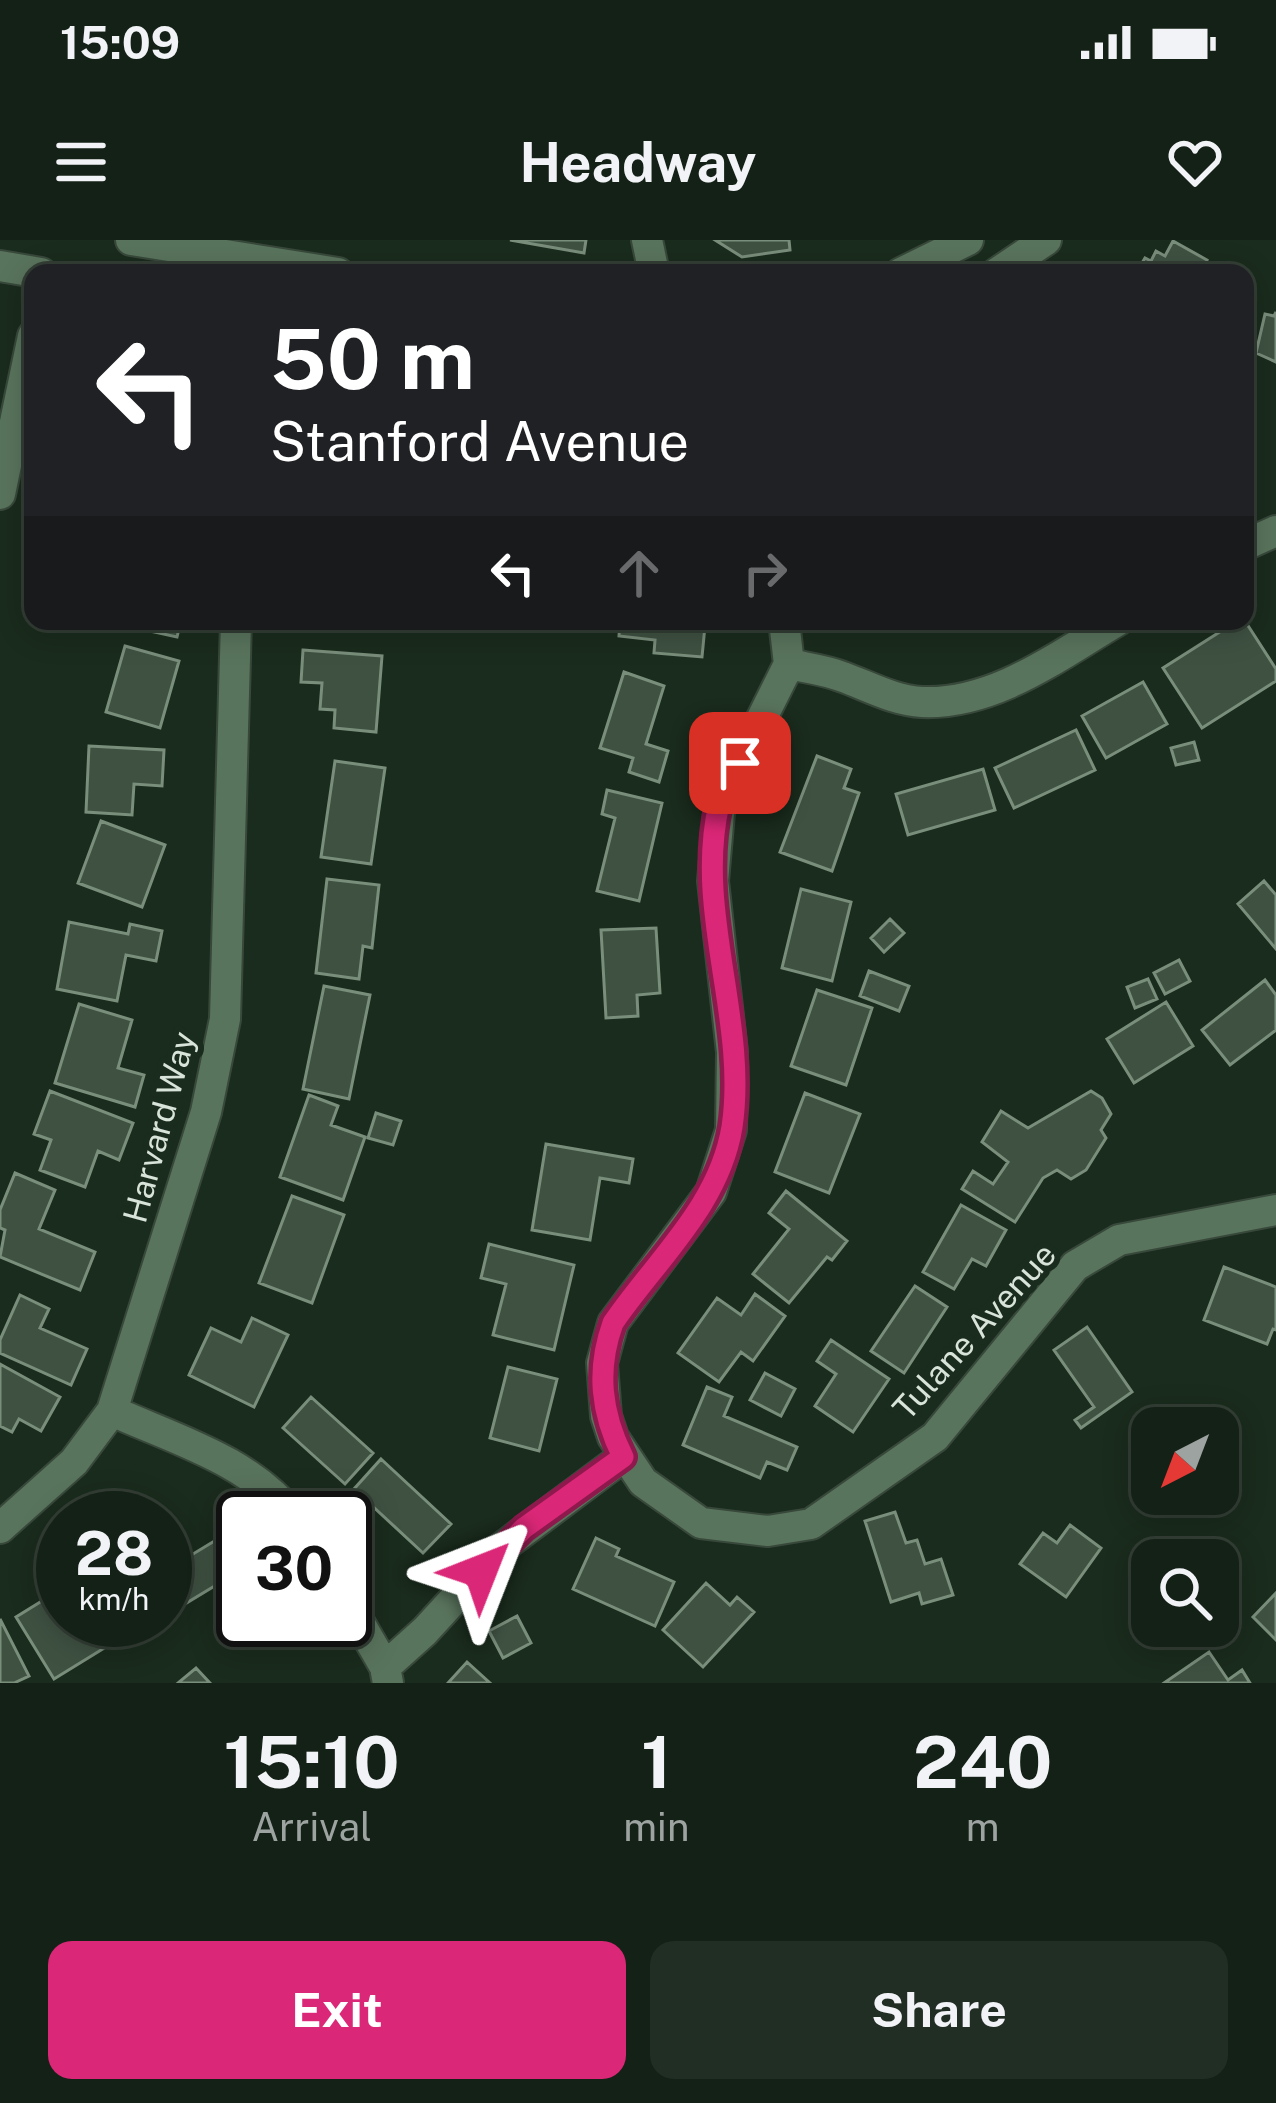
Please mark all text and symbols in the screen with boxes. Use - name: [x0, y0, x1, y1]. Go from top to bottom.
- text: 15:09: [60, 16, 180, 69]
- icon: menu: [48, 129, 114, 195]
- icon: heart: [1162, 129, 1228, 195]
- text: Headway: [520, 131, 756, 194]
- text: 50 m: [270, 309, 475, 408]
- icon: left: [72, 312, 228, 468]
- text: Stanford Avenue: [270, 410, 689, 473]
- icon: left: [480, 540, 546, 606]
- icon: ahead: [606, 540, 672, 606]
- icon: right: [732, 540, 798, 606]
- pin: [689, 712, 791, 814]
- icon: arrive: [707, 730, 773, 796]
- street label: Harvard Way: [115, 1027, 203, 1227]
- street label: Tulane Avenue: [885, 1235, 1063, 1427]
- north arrow: [1131, 1407, 1239, 1515]
- map controls: [1131, 1407, 1239, 1647]
- speed limit sign: 30: [216, 1491, 372, 1647]
- position arrow: [418, 1508, 544, 1634]
- text: 28: [75, 1518, 153, 1589]
- button: search: [1131, 1539, 1239, 1647]
- text: km/h: [79, 1581, 149, 1617]
- text: 15:10: [224, 1720, 400, 1804]
- text: 1: [641, 1720, 672, 1804]
- text: 240: [913, 1720, 1052, 1804]
- text: Arrival: [251, 1804, 372, 1850]
- text: min: [623, 1804, 689, 1850]
- text: m: [966, 1804, 1000, 1850]
- button: Exit: [48, 1941, 626, 2079]
- button: Share: [650, 1941, 1228, 2079]

